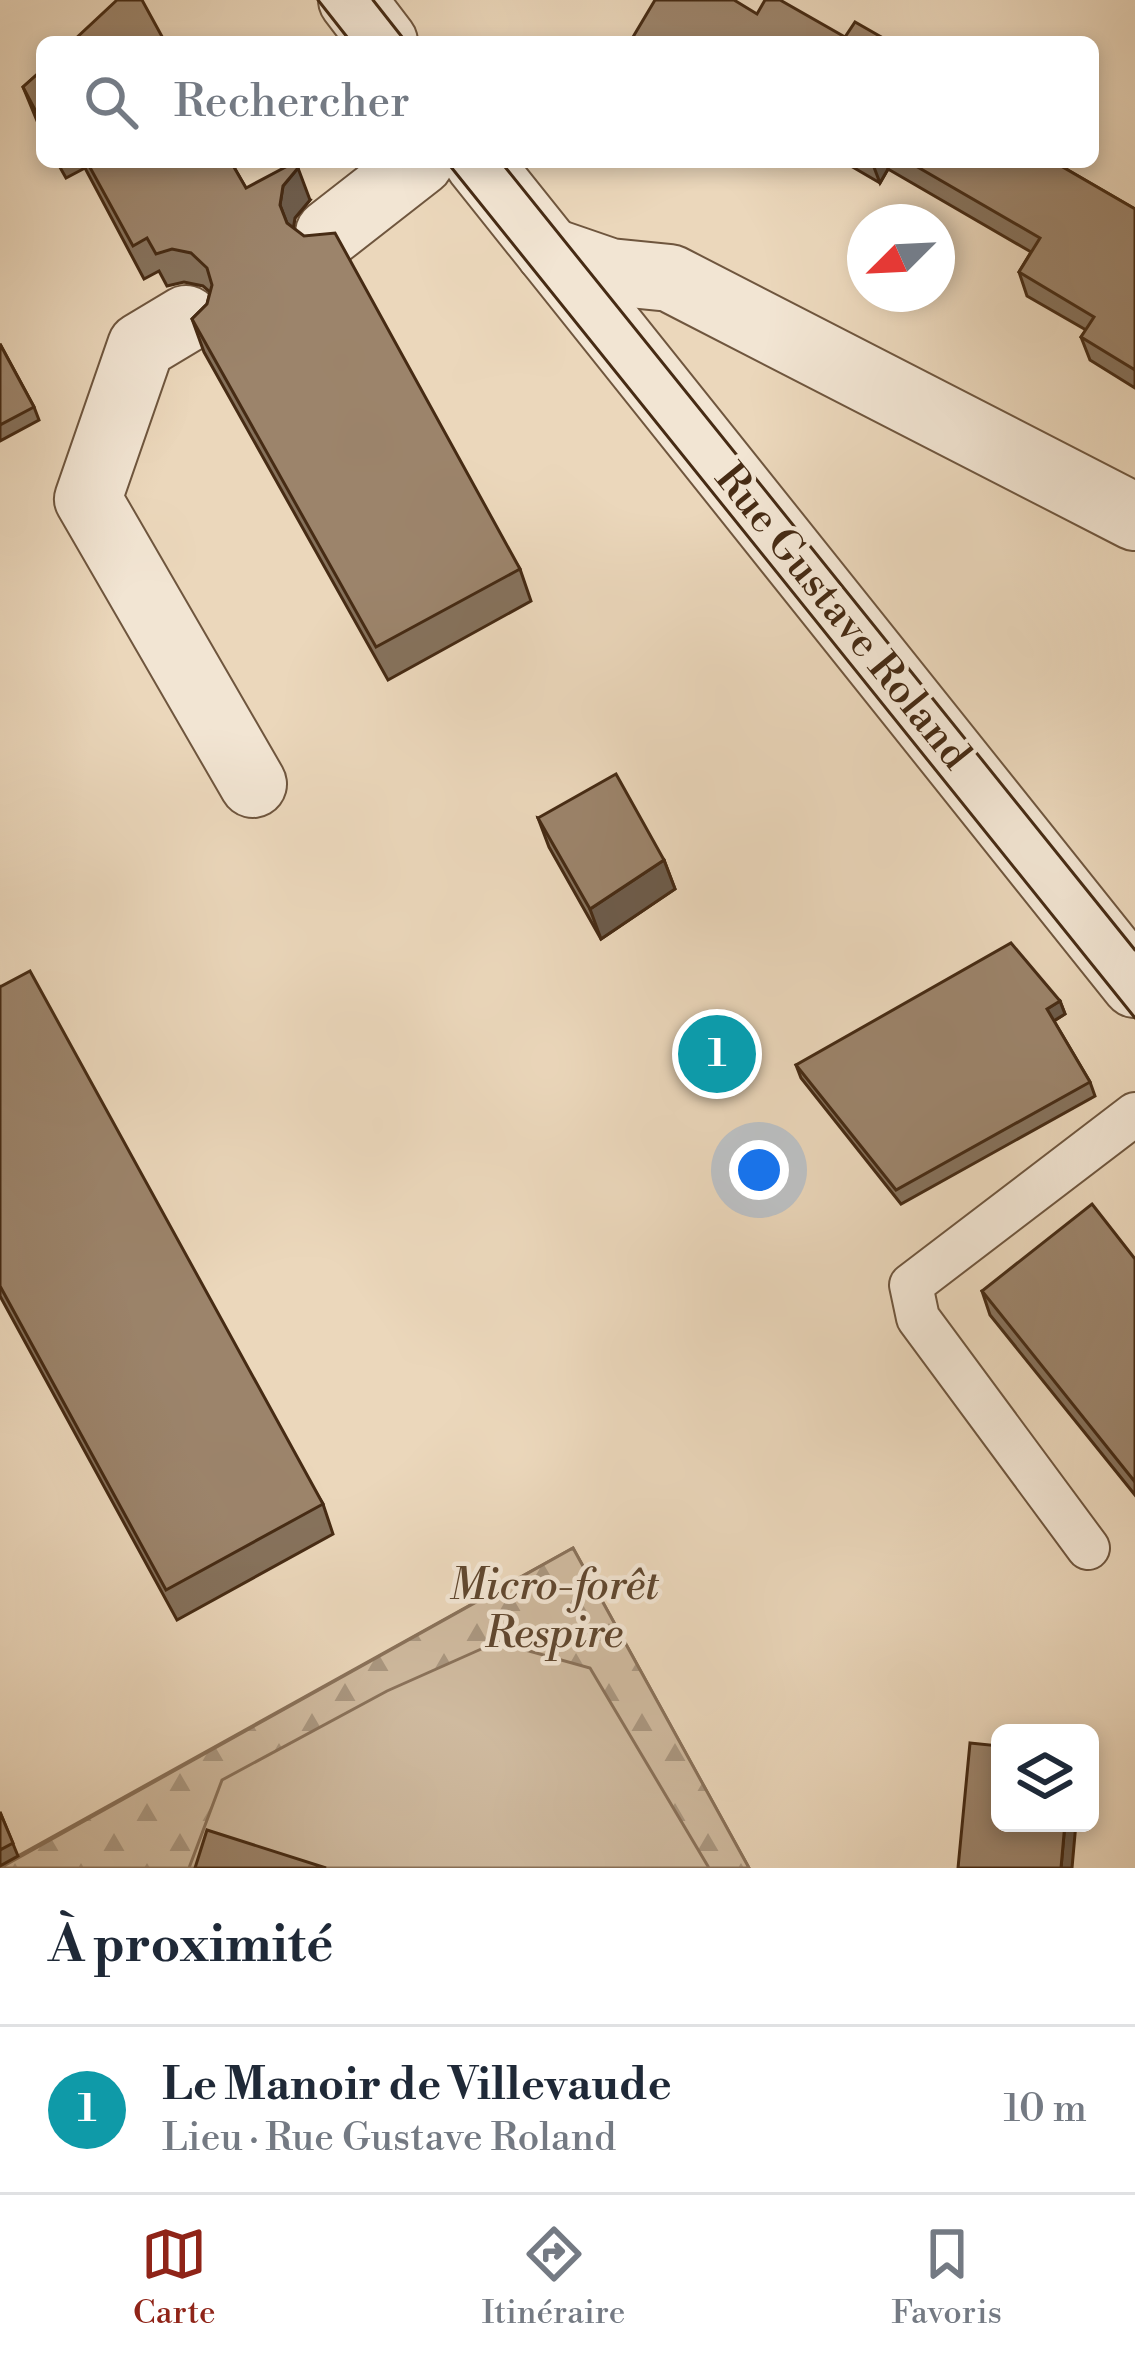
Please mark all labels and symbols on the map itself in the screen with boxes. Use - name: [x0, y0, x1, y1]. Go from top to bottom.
- north arrow: [847, 204, 955, 312]
- street label: Rue Gustave Roland: [703, 453, 982, 781]
- pin: 1: [678, 1009, 756, 1099]
- your location: [729, 1140, 789, 1200]
- park label: Micro-forêt Respire: [449, 1560, 660, 1661]

